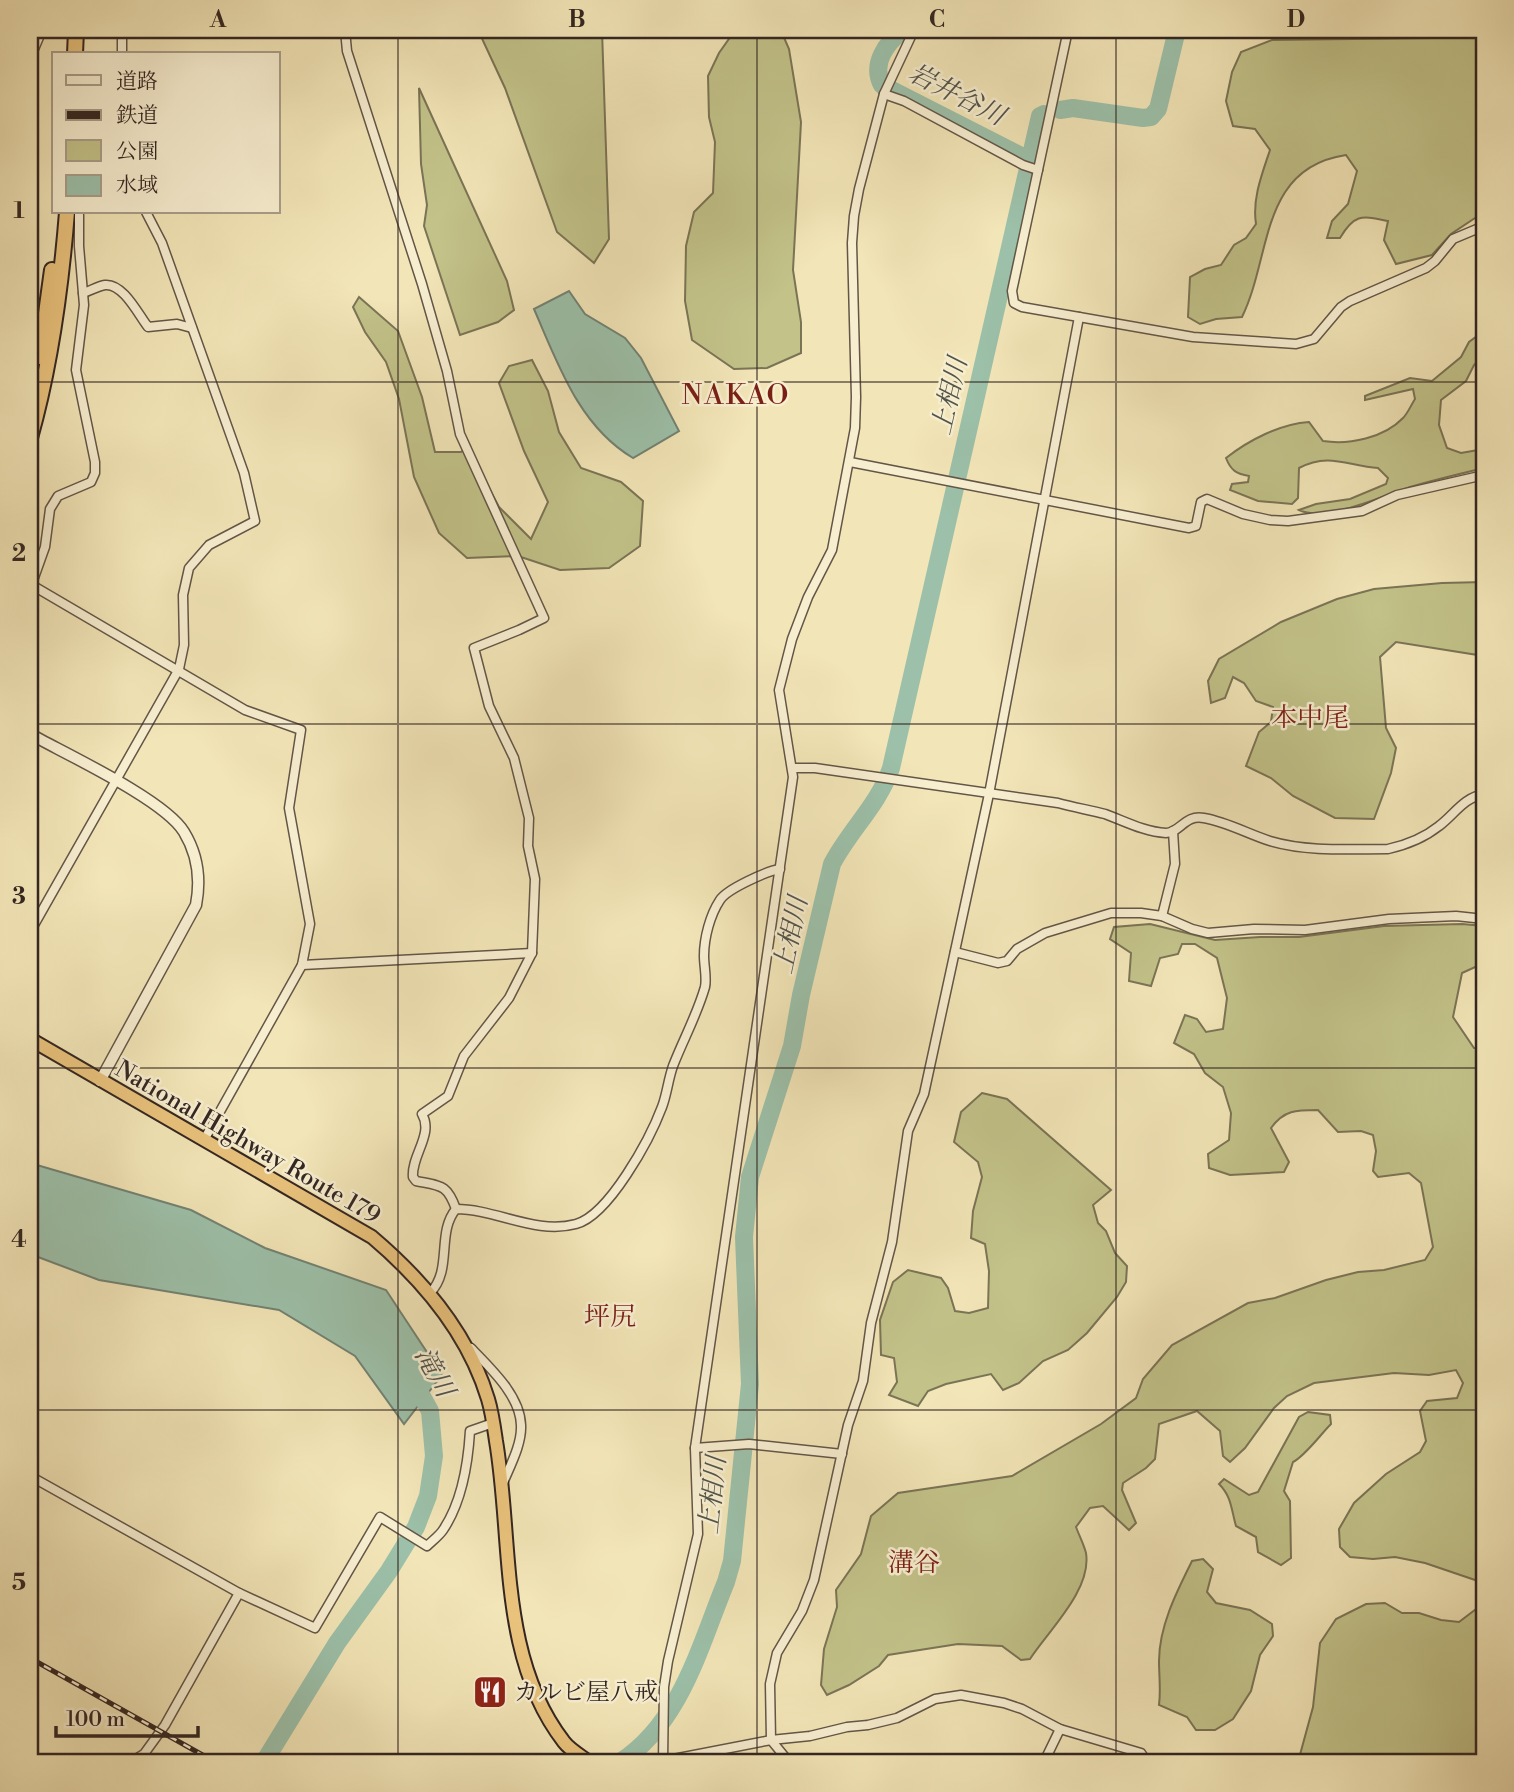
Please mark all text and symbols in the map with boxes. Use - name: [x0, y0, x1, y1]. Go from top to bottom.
- text: A: [209, 6, 227, 34]
- text: B: [568, 6, 586, 34]
- text: C: [929, 6, 945, 34]
- text: D: [1287, 6, 1305, 34]
- legend: [52, 52, 280, 214]
- water label: 岩井谷川: [903, 57, 1013, 134]
- text: 道路: [116, 69, 158, 95]
- text: 鉄道: [116, 103, 158, 129]
- text: 公園: [116, 139, 158, 165]
- text: 水域: [116, 173, 158, 199]
- text: 1: [13, 197, 25, 225]
- water label: 上相川: [926, 352, 975, 438]
- district label: NAKAO: [682, 378, 790, 413]
- text: 2: [12, 540, 26, 568]
- district label: 本中尾: [1271, 702, 1349, 734]
- text: 3: [12, 883, 26, 911]
- water label: 上相川: [767, 891, 815, 977]
- street label: National Highway Route 179: [110, 1055, 385, 1231]
- text: 4: [11, 1226, 27, 1254]
- district label: 坪尻: [584, 1301, 636, 1333]
- water label: 滝川: [408, 1342, 462, 1406]
- water label: 上相川: [693, 1452, 733, 1536]
- district label: 溝谷: [888, 1547, 940, 1579]
- text: 5: [12, 1569, 26, 1597]
- restaurant icon: カルビ屋八戒: [471, 1673, 509, 1711]
- place label: カルビ屋八戒: [514, 1678, 658, 1708]
- scale bar: [56, 1694, 198, 1738]
- text: 100 m: [66, 1707, 125, 1733]

